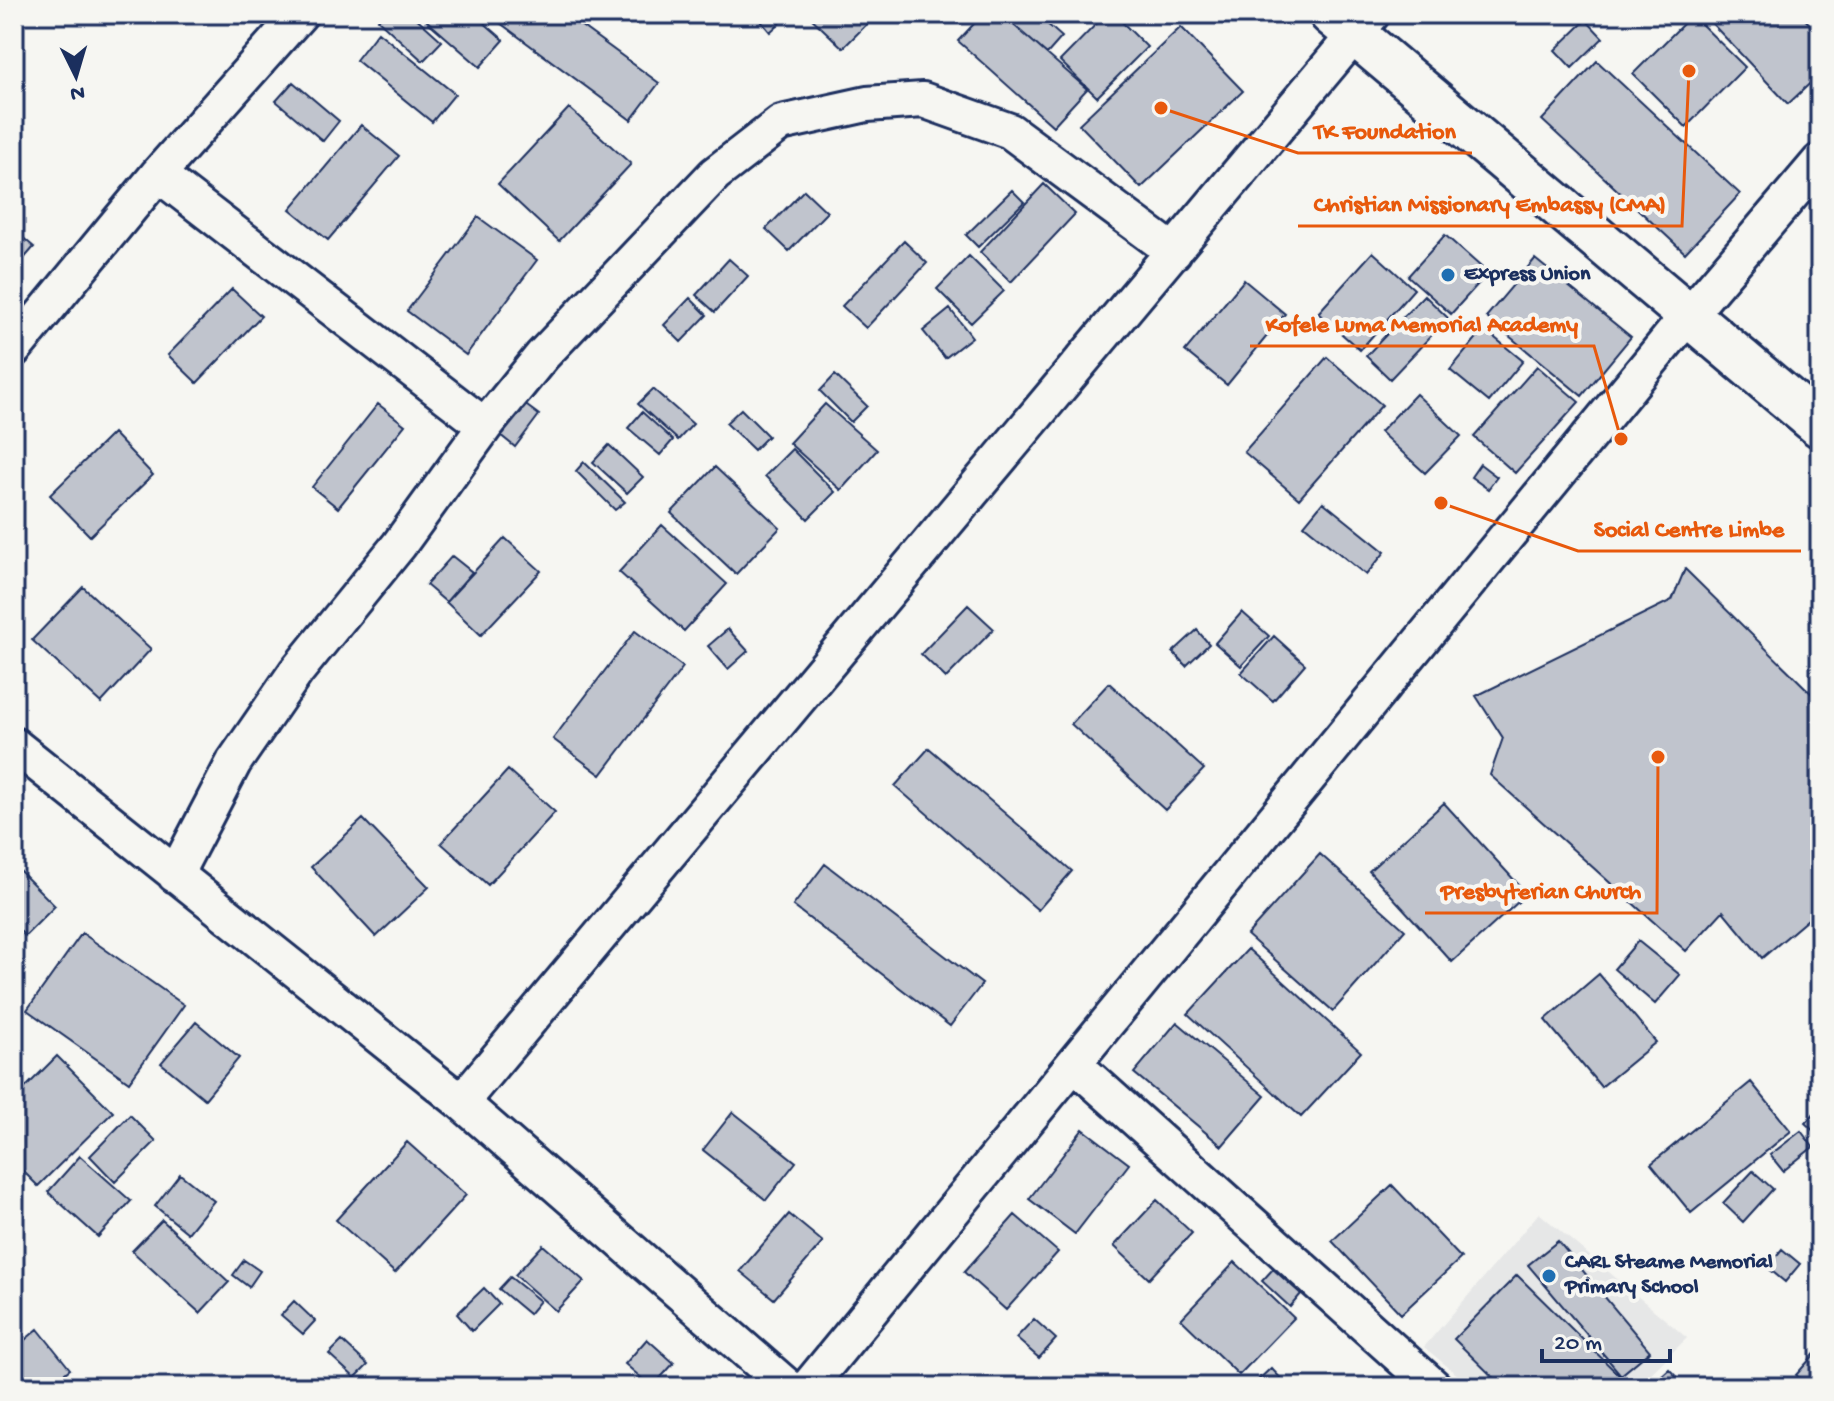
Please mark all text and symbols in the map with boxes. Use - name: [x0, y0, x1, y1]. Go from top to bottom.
- north arrow: [36, 36, 116, 116]
- text: N: [69, 78, 86, 106]
- callout: TK Foundation: [1298, 105, 1472, 153]
- text: TK Foundation: [1312, 119, 1456, 148]
- callout: Christian Missionary Embassy (CMA): [1298, 178, 1682, 226]
- text: Christian Missionary Embassy (CMA): [1314, 192, 1666, 221]
- place label: Express Union: [1464, 262, 1591, 288]
- marker: Express Union: [1439, 266, 1457, 284]
- callout: Kofele Luma Memorial Academy: [1250, 298, 1594, 346]
- text: Kofele Luma Memorial Academy: [1265, 312, 1578, 341]
- callout: Social Centre Limbe: [1578, 503, 1801, 551]
- text: Social Centre Limbe: [1594, 517, 1786, 546]
- callout: Presbyterian Church: [1425, 865, 1657, 913]
- text: Presbyterian Church: [1439, 879, 1641, 908]
- place label: CARL Steame Memorial Primary School: [1564, 1250, 1773, 1301]
- marker: CARL Steame Memorial Primary School: [1540, 1267, 1558, 1285]
- scale bar: [1542, 1313, 1670, 1363]
- text: 20 m: [1554, 1330, 1602, 1359]

